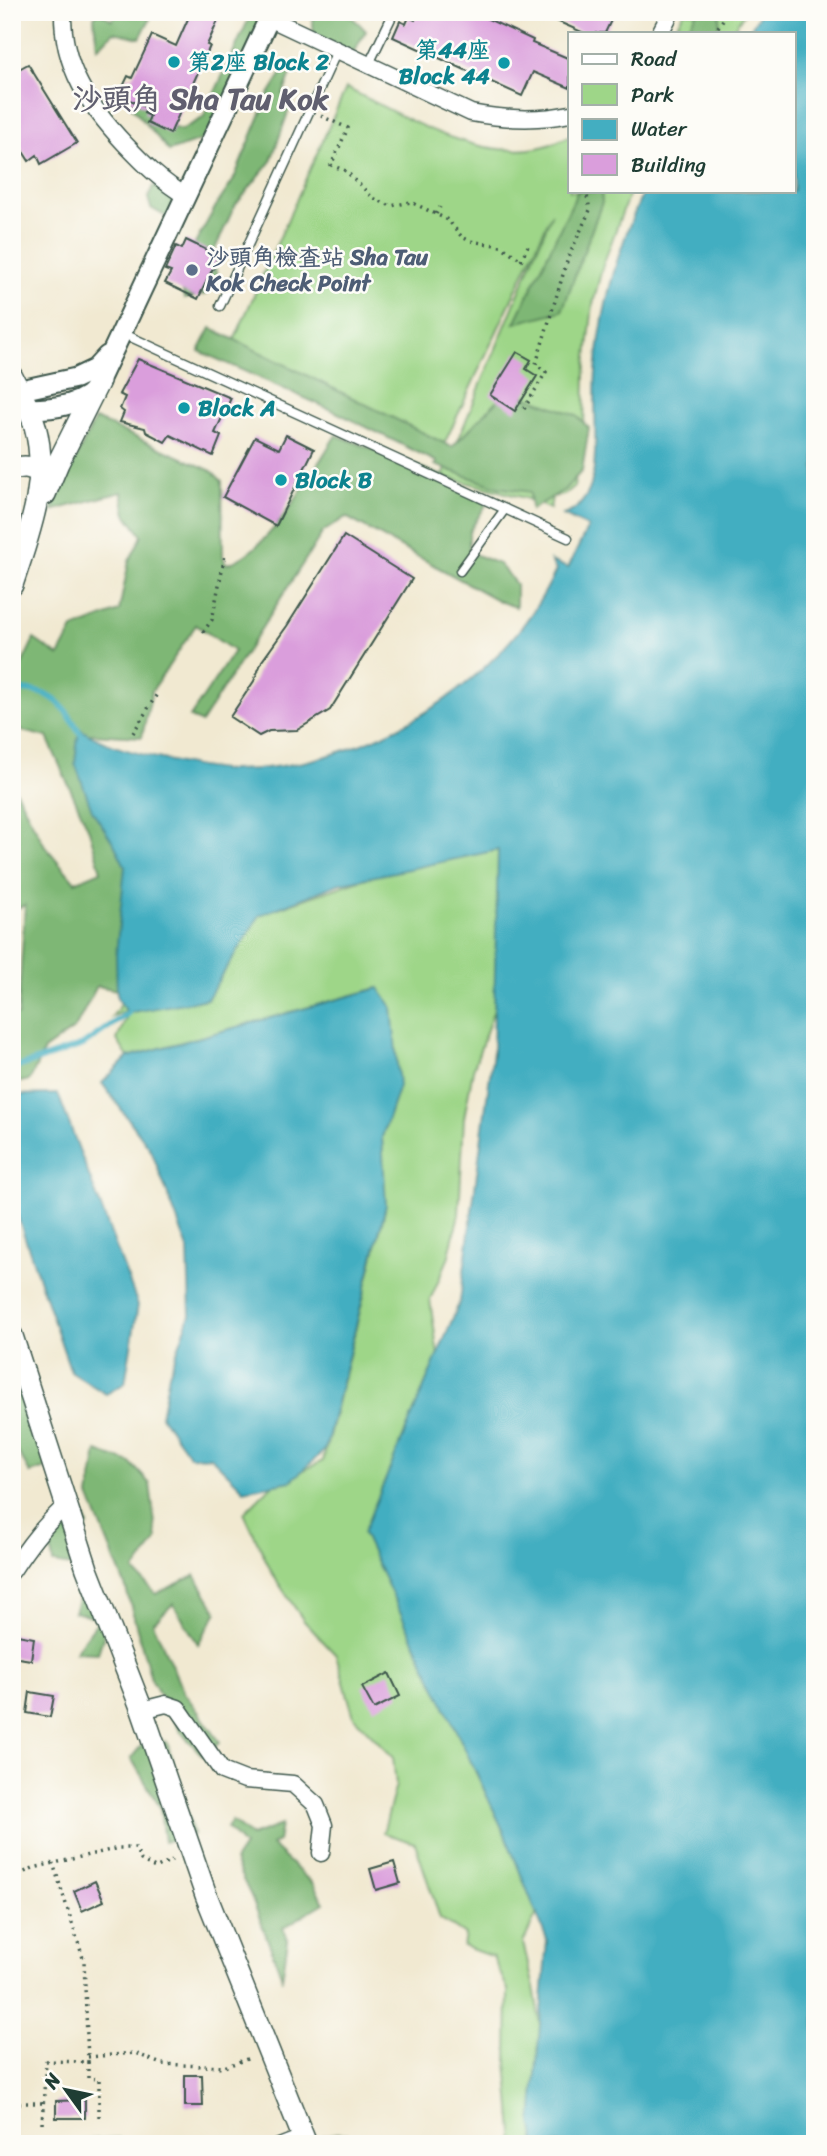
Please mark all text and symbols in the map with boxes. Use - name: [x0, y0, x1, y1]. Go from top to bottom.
- place label: 第44座 Block 44: [399, 30, 491, 97]
- legend: [568, 32, 796, 192]
- text: Road: [631, 40, 678, 78]
- place label: 第2座 Block 2: [188, 42, 330, 83]
- marker: 第2座 Block 2: [166, 54, 182, 70]
- marker: 第44座 Block 44: [496, 55, 512, 71]
- district label: 沙頭角 Sha Tau Kok: [72, 72, 329, 126]
- text: Park: [631, 76, 674, 114]
- text: Water: [631, 110, 688, 148]
- text: Building: [631, 146, 707, 184]
- place label: 沙頭角檢查站 Sha Tau Kok Check Point: [205, 237, 429, 304]
- marker: 沙頭角檢查站 Sha Tau Kok Check Point: [184, 262, 200, 278]
- place label: Block A: [198, 388, 276, 429]
- marker: Block A: [176, 400, 192, 416]
- place label: Block B: [295, 460, 372, 501]
- marker: Block B: [273, 472, 289, 488]
- north arrow: [32, 2054, 102, 2124]
- text: N: [34, 2066, 70, 2096]

